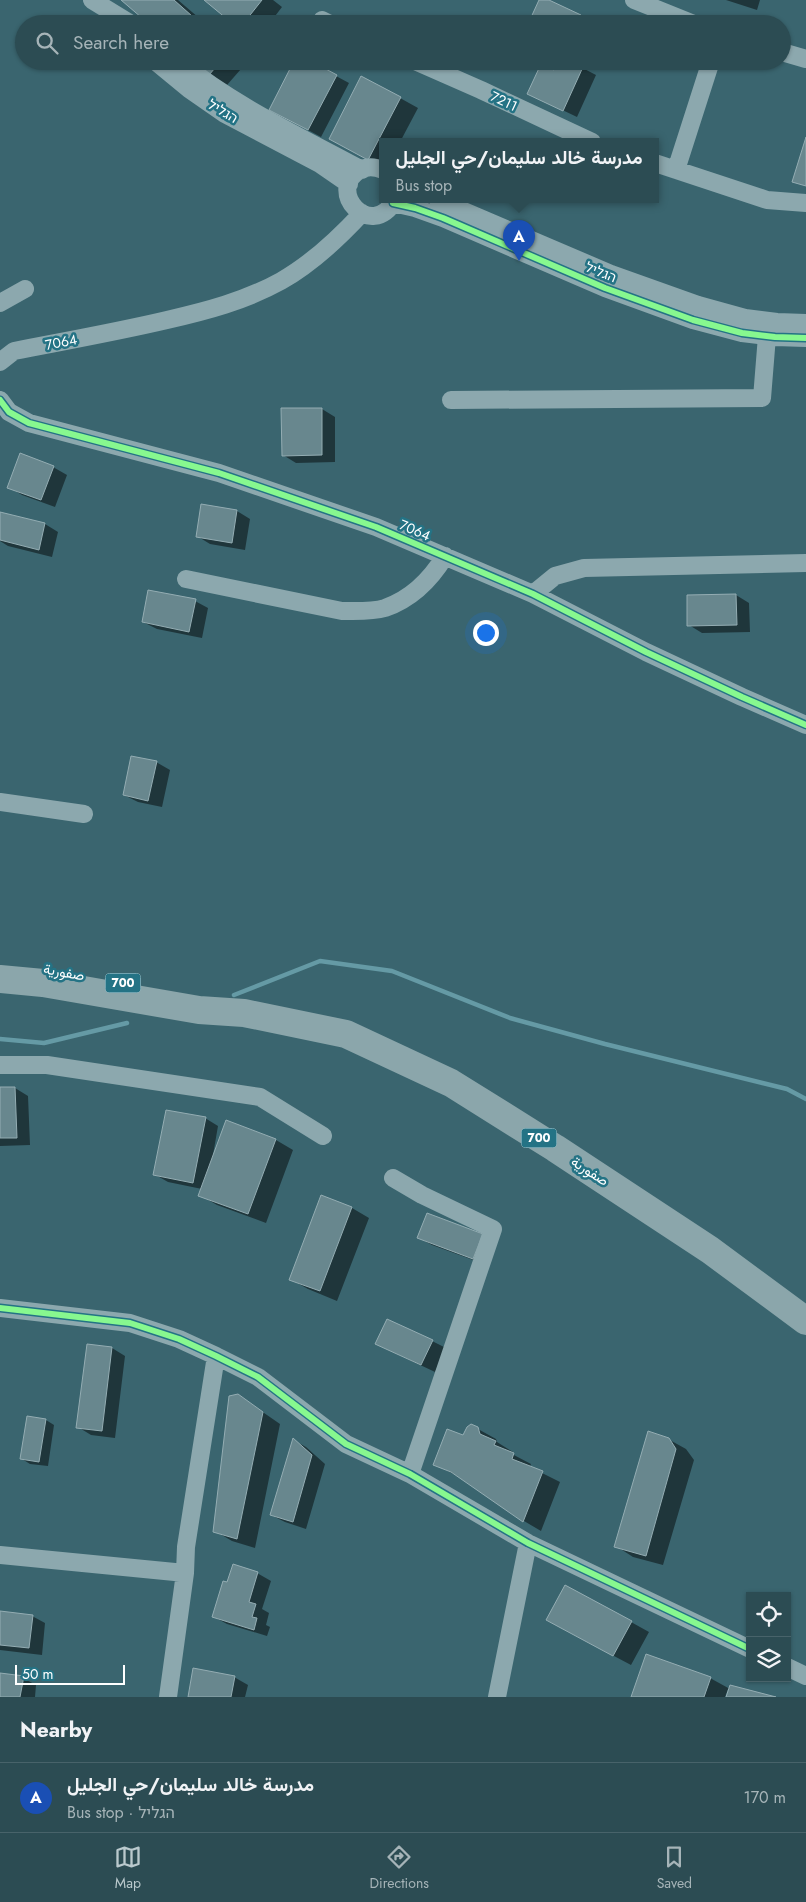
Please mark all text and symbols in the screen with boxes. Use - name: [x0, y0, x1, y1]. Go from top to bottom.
- search box: [15, 15, 791, 70]
- icon: search: [33, 29, 61, 57]
- text: Search here: [73, 29, 169, 56]
- street label: 7211: [487, 86, 521, 116]
- street label: הגליל: [204, 94, 242, 128]
- popup: [379, 138, 659, 203]
- text: مدرسة خالد سليمان/حي الجليل: [395, 144, 643, 171]
- text: Bus stop: [395, 174, 452, 197]
- pin: A: [503, 220, 535, 261]
- street label: הגליל: [582, 257, 620, 287]
- street label: 7064: [43, 329, 79, 355]
- street label: 7064: [396, 515, 434, 545]
- your location: [473, 620, 499, 646]
- street label: صفورية: [42, 959, 86, 985]
- road number: 700: [106, 974, 140, 992]
- road number: 700: [522, 1128, 556, 1148]
- street label: صفورية: [567, 1151, 613, 1191]
- map controls: [746, 1592, 791, 1682]
- button: locate: [746, 1592, 791, 1637]
- button: layers: [746, 1637, 791, 1682]
- scale bar: [15, 1662, 125, 1685]
- text: 50 m: [22, 1664, 53, 1684]
- text: Nearby: [20, 1715, 92, 1745]
- text: مدرسة خالد سليمان/حي الجليل: [67, 1771, 314, 1798]
- text: A: [30, 1786, 42, 1809]
- text: 170 m: [744, 1786, 786, 1809]
- text: Bus stop · הגליל: [67, 1801, 175, 1824]
- tab: Map: [114, 1843, 142, 1893]
- tab: Directions: [370, 1843, 429, 1893]
- tab: Saved: [657, 1843, 692, 1893]

